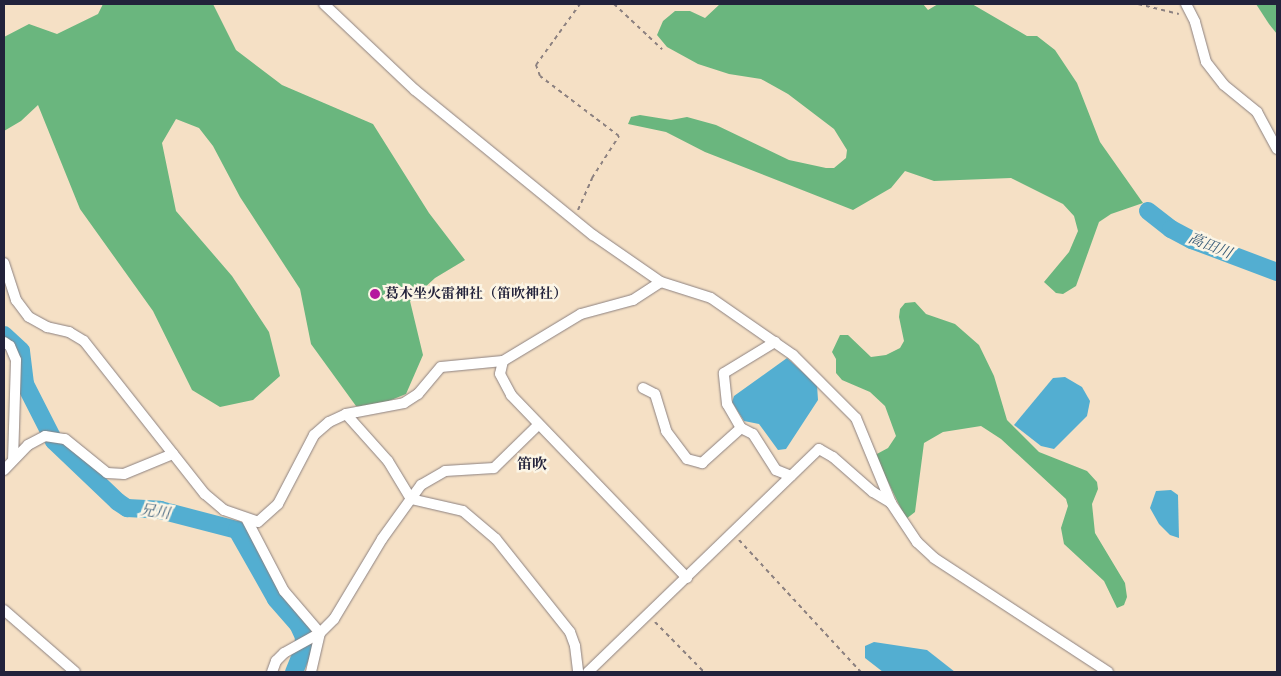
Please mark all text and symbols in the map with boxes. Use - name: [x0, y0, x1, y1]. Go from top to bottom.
- water label: 高田川: [1186, 229, 1234, 263]
- place label: 葛木坐火雷神社（笛吹神社）: [385, 286, 567, 302]
- marker: 葛木坐火雷神社（笛吹神社）: [369, 288, 381, 300]
- district label: 笛吹: [517, 456, 547, 474]
- water label: 兄川: [139, 501, 171, 523]

